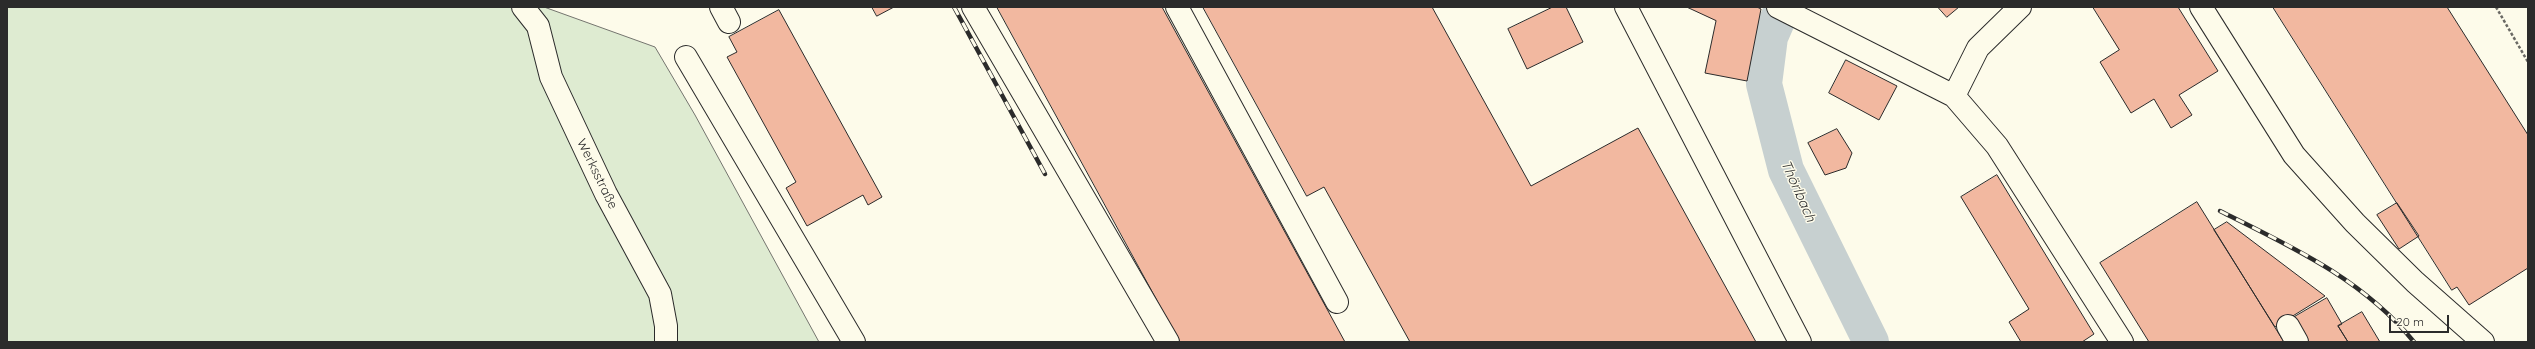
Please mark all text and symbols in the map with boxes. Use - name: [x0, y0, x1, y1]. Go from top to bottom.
- street label: Werksstraße: [573, 136, 621, 212]
- water label: Thörlbach: [1777, 158, 1819, 224]
- scale bar: [2391, 307, 2451, 333]
- text: 20 m: [2396, 314, 2424, 329]

